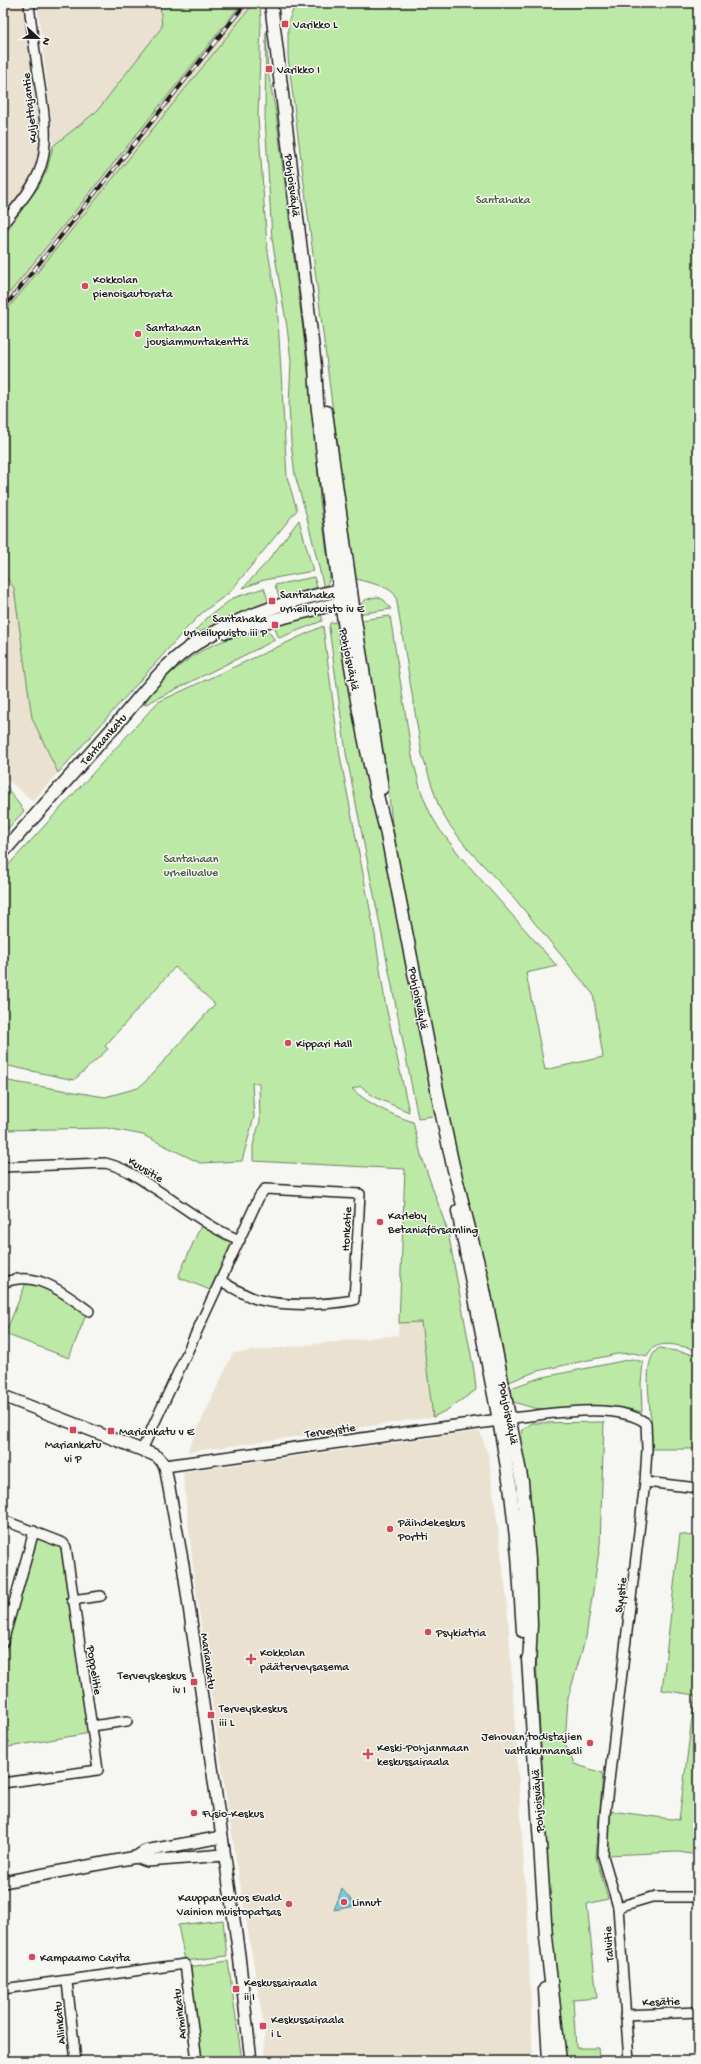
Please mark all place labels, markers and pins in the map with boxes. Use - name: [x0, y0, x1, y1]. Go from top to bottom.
- marker: Varikko L: [280, 19, 290, 29]
- place label: Varikko L: [292, 19, 338, 33]
- marker: Varikko I: [264, 64, 274, 74]
- place label: Varikko I: [276, 64, 320, 78]
- place label: Kokkolan pienoisautorata: [92, 274, 173, 302]
- marker: Kokkolan pienoisautorata: [80, 281, 90, 291]
- place label: Santahaan jousiammuntakenttä: [144, 322, 249, 350]
- marker: Santahaan jousiammuntakenttä: [133, 329, 143, 339]
- place label: Santahaka urheilupuisto iv E: [280, 589, 365, 617]
- marker: Santahaka urheilupuisto iv E: [267, 596, 277, 606]
- place label: Santahaka urheilupuisto iii P: [184, 613, 267, 641]
- marker: Santahaka urheilupuisto iii P: [270, 620, 280, 630]
- marker: Kippari Hall: [283, 1038, 293, 1048]
- place label: Kippari Hall: [296, 1038, 353, 1052]
- place label: Karleby Betaniaförsamling: [387, 1210, 479, 1238]
- marker: Karleby Betaniaförsamling: [375, 1217, 385, 1227]
- marker: Mariankatu vi P: [68, 1425, 78, 1435]
- marker: Mariankatu v E: [106, 1426, 116, 1436]
- place label: Mariankatu v E: [119, 1426, 195, 1440]
- place label: Mariankatu vi P: [45, 1439, 102, 1467]
- place label: Päihdekeskus Portti: [397, 1517, 465, 1545]
- marker: Päihdekeskus Portti: [385, 1524, 395, 1534]
- marker: Psykiatria: [423, 1627, 433, 1637]
- place label: Psykiatria: [435, 1627, 486, 1641]
- place label: Kokkolan pääterveysasema: [259, 1647, 349, 1675]
- marker: Kokkolan pääterveysasema: [245, 1653, 257, 1665]
- place label: Terveyskeskus iv I: [117, 1670, 187, 1698]
- marker: Terveyskeskus iv I: [189, 1677, 199, 1687]
- place label: Terveyskeskus iii L: [218, 1703, 288, 1731]
- marker: Terveyskeskus iii L: [206, 1710, 216, 1720]
- place label: Jehovan todistajien valtakunnansali: [482, 1731, 582, 1759]
- marker: Jehovan todistajien valtakunnansali: [585, 1738, 595, 1748]
- place label: Keski-Pohjanmaan keskussairaala: [377, 1742, 469, 1770]
- marker: Keski-Pohjanmaan keskussairaala: [362, 1748, 374, 1760]
- marker: Fysio-Keskus: [189, 1808, 199, 1818]
- place label: Fysio-Keskus: [201, 1808, 264, 1822]
- place label: Kauppaneuvos Evald Vainion muistopatsas: [176, 1892, 282, 1920]
- marker: Linnut: [339, 1897, 349, 1907]
- place label: Linnut: [352, 1897, 382, 1911]
- marker: Kauppaneuvos Evald Vainion muistopatsas: [284, 1899, 294, 1909]
- marker: Kampaamo Carita: [27, 1952, 37, 1962]
- place label: Kampaamo Carita: [40, 1952, 131, 1966]
- place label: Keskussairaala ii I: [244, 1977, 318, 2005]
- marker: Keskussairaala ii I: [231, 1984, 241, 1994]
- place label: Keskussairaala i L: [271, 2014, 345, 2042]
- marker: Keskussairaala i L: [258, 2021, 268, 2031]

